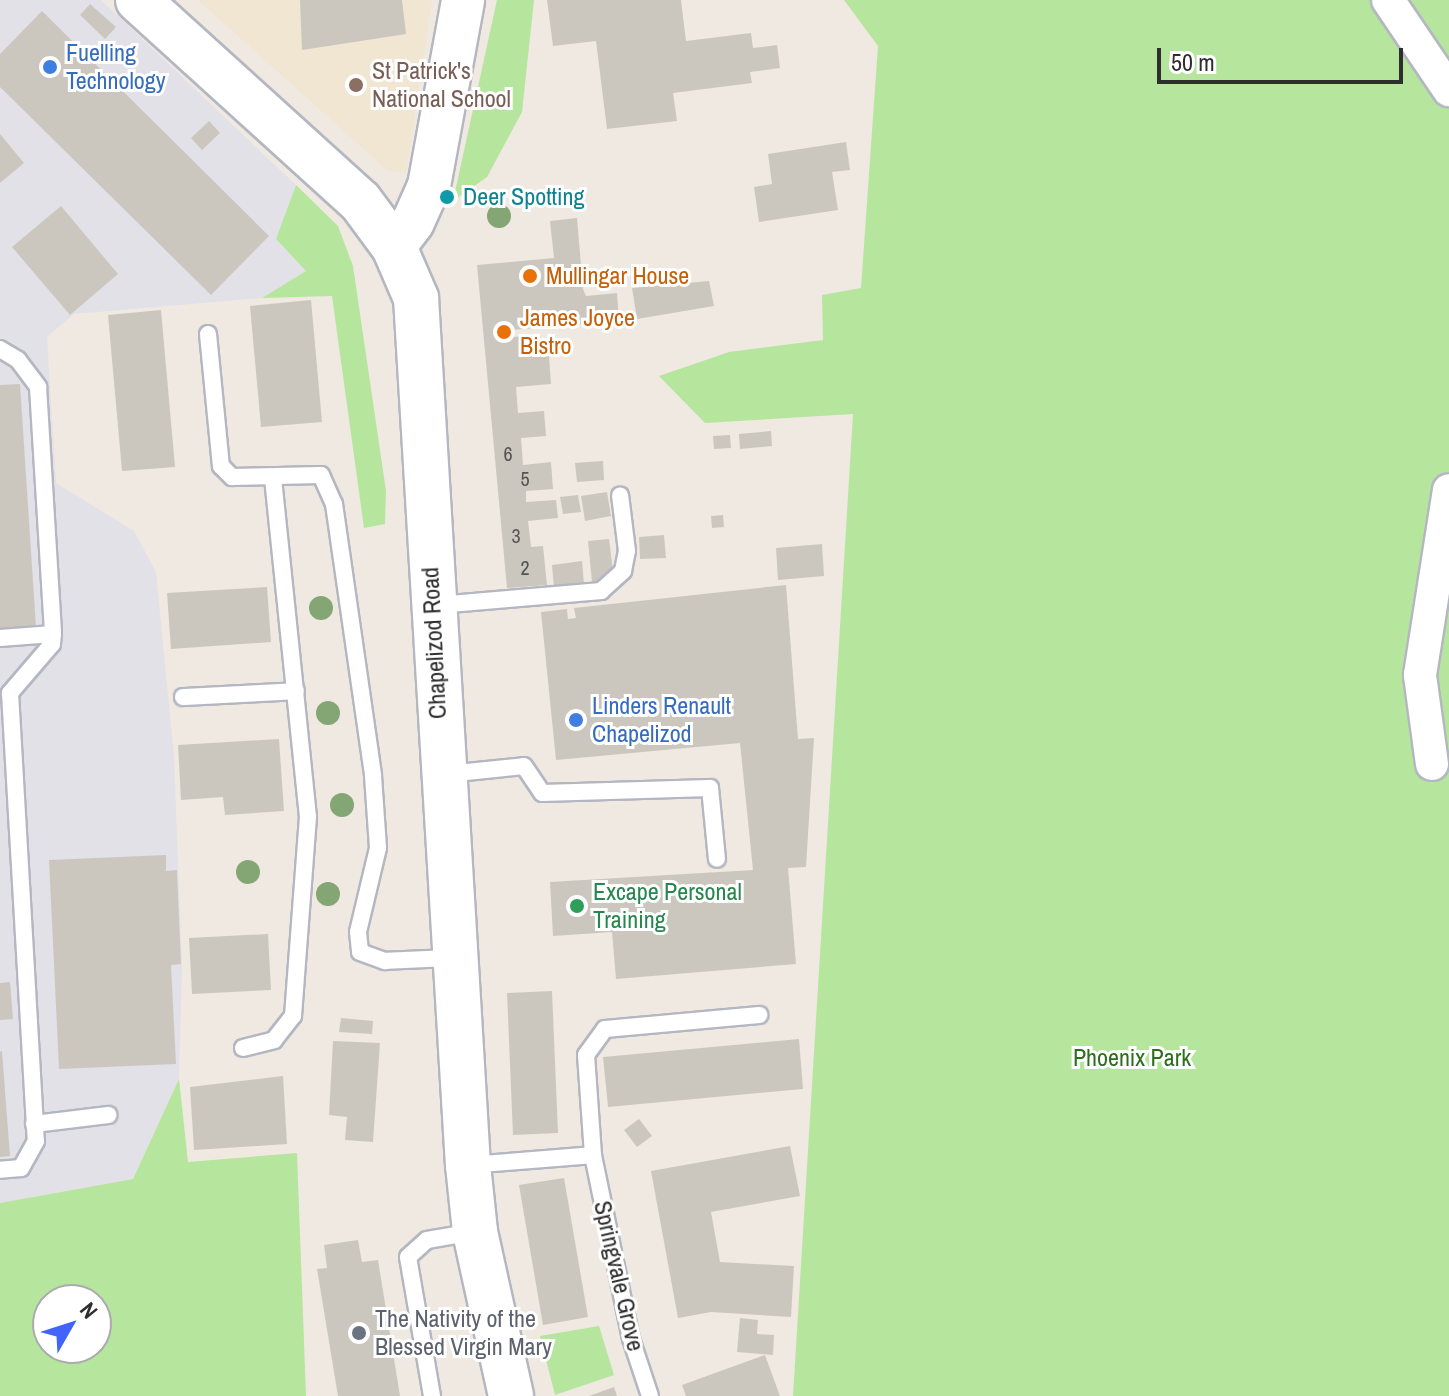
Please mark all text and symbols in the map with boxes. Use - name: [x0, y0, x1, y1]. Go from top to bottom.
- scale bar: [1161, 32, 1407, 82]
- place label: Fuelling Technology: [66, 39, 166, 95]
- text: 50 m: [1171, 46, 1215, 78]
- place label: St Patrick's National School: [372, 57, 511, 113]
- marker: Fuelling Technology: [41, 58, 59, 76]
- marker: St Patrick's National School: [347, 76, 365, 94]
- place label: Deer Spotting: [463, 183, 584, 211]
- marker: Deer Spotting: [438, 188, 456, 206]
- place label: Mullingar House: [546, 262, 689, 290]
- marker: Mullingar House: [521, 267, 539, 285]
- place label: James Joyce Bistro: [520, 304, 635, 360]
- marker: James Joyce Bistro: [495, 323, 513, 341]
- house number: 6: [503, 441, 513, 465]
- house number: 5: [520, 466, 530, 490]
- house number: 3: [511, 523, 521, 547]
- house number: 2: [520, 555, 530, 579]
- street label: Chapelizod Road: [416, 566, 452, 720]
- place label: Linders Renault Chapelizod: [592, 692, 731, 748]
- marker: Linders Renault Chapelizod: [567, 711, 585, 729]
- place label: Excape Personal Training: [593, 878, 742, 934]
- marker: Excape Personal Training: [568, 897, 586, 915]
- park label: Phoenix Park: [1073, 1044, 1191, 1072]
- street label: Springvale Grove: [588, 1198, 650, 1354]
- north arrow: [32, 1284, 112, 1364]
- text: N: [73, 1296, 105, 1325]
- place label: The Nativity of the Blessed Virgin Mary: [375, 1305, 552, 1361]
- marker: The Nativity of the Blessed Virgin Mary: [350, 1324, 368, 1342]

